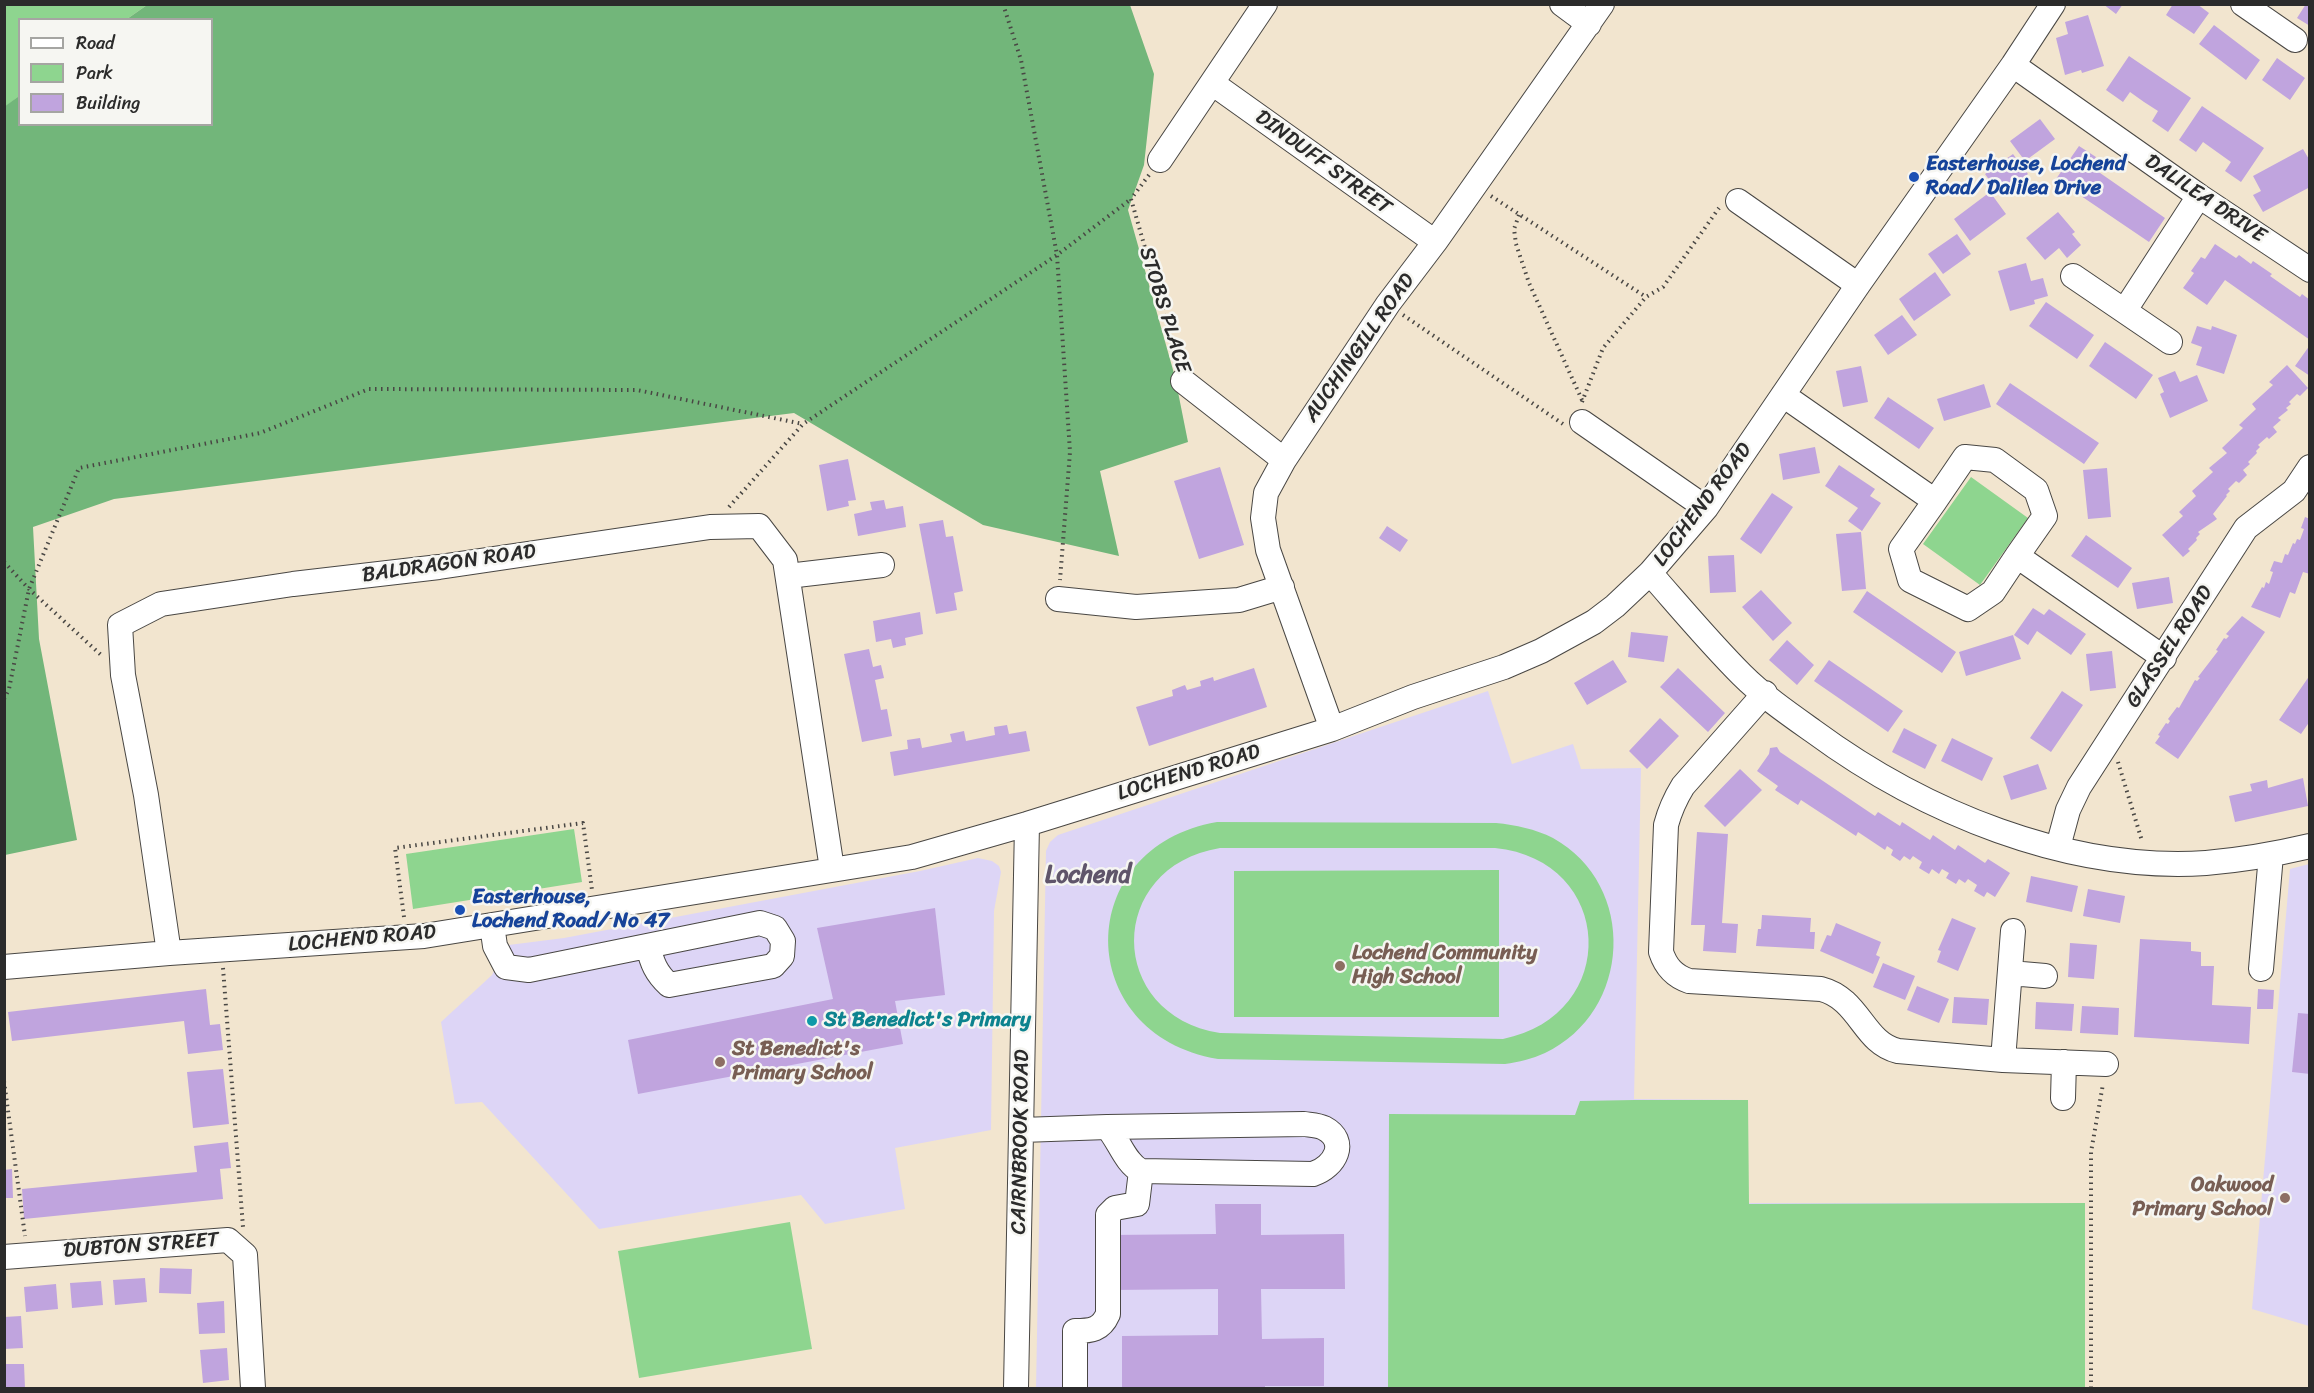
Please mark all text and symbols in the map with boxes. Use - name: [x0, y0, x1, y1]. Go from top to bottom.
- legend: [18, 18, 213, 126]
- text: Road: [76, 27, 115, 59]
- text: Park: [76, 57, 113, 89]
- text: Building: [76, 87, 140, 119]
- street label: DINDUFF STREET: [1250, 105, 1396, 221]
- street label: DALILEA DRIVE: [2140, 149, 2270, 249]
- place label: Easterhouse, Lochend Road/ Dalilea Drive: [1926, 152, 2126, 202]
- marker: Easterhouse, Lochend Road/ Dalilea Drive: [1907, 170, 1921, 184]
- street label: STOBS PLACE: [1133, 244, 1195, 376]
- street label: AUCHINGILL ROAD: [1299, 269, 1421, 427]
- street label: LOCHEND ROAD: [1648, 438, 1758, 572]
- street label: BALDRAGON ROAD: [361, 539, 537, 589]
- street label: GLASSEL ROAD: [2121, 581, 2219, 713]
- street label: LOCHEND ROAD: [1115, 739, 1263, 807]
- district label: Lochend: [1045, 862, 1131, 890]
- place label: Easterhouse, Lochend Road/ No 47: [472, 885, 669, 935]
- marker: Easterhouse, Lochend Road/ No 47: [453, 903, 467, 917]
- street label: LOCHEND ROAD: [287, 920, 437, 958]
- place label: Lochend Community High School: [1352, 941, 1537, 991]
- marker: Lochend Community High School: [1333, 959, 1347, 973]
- place label: St Benedict's Primary: [824, 1008, 1031, 1034]
- marker: St Benedict's Primary: [805, 1014, 819, 1028]
- place label: St Benedict's Primary School: [732, 1037, 873, 1087]
- street label: CAIRNBROOK ROAD: [1007, 1049, 1035, 1235]
- marker: St Benedict's Primary School: [713, 1055, 727, 1069]
- place label: Oakwood Primary School: [2132, 1173, 2273, 1223]
- marker: Oakwood Primary School: [2278, 1191, 2292, 1205]
- street label: DUBTON STREET: [62, 1228, 220, 1264]

